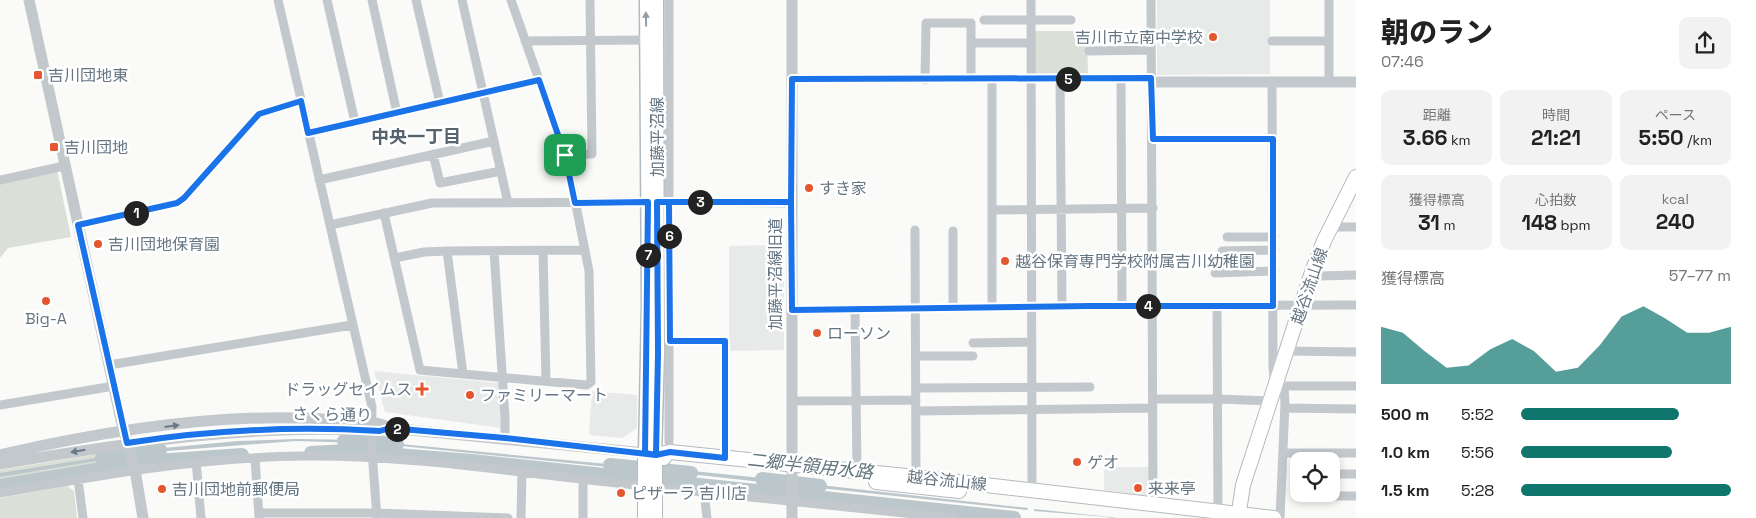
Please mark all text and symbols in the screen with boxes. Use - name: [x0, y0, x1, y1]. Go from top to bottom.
- one-way arrow: [642, 11, 650, 27]
- text: 朝のラン: [1381, 14, 1493, 50]
- button: share: [1679, 17, 1731, 69]
- place label: 吉川市立南中学校: [1075, 27, 1203, 48]
- marker: 吉川市立南中学校: [1207, 31, 1219, 43]
- text: 07:46: [1381, 51, 1424, 72]
- place label: 吉川団地東: [48, 65, 128, 86]
- pin: 5: [1056, 66, 1080, 92]
- marker: 吉川団地東: [32, 69, 44, 81]
- text: 5: [1064, 70, 1073, 88]
- street label: 加藤平沼線: [647, 97, 668, 177]
- text: 距離: [1423, 106, 1451, 124]
- text: 時間: [1542, 106, 1570, 124]
- text: ペース: [1655, 106, 1696, 124]
- text: 3.66: [1403, 124, 1447, 151]
- text: 21:21: [1531, 124, 1581, 151]
- text: 5:50: [1639, 124, 1684, 151]
- district label: 中央一丁目: [371, 125, 461, 148]
- text: km: [1447, 131, 1471, 149]
- text: /km: [1684, 131, 1712, 149]
- pin: [544, 134, 586, 176]
- place label: 吉川団地: [64, 137, 128, 158]
- marker: 吉川団地: [48, 141, 60, 153]
- icon: arrive: [551, 141, 579, 169]
- place label: すき家: [819, 178, 867, 199]
- marker: すき家: [803, 182, 815, 194]
- pin: 3: [688, 190, 712, 214]
- text: kcal: [1662, 190, 1689, 208]
- text: 獲得標高: [1409, 191, 1465, 209]
- text: 心拍数: [1535, 191, 1577, 209]
- text: 3: [696, 193, 705, 211]
- pin: 1: [124, 200, 148, 226]
- text: 1: [133, 204, 140, 222]
- text: 240: [1656, 208, 1695, 235]
- text: 31: [1418, 209, 1440, 236]
- text: 148: [1521, 209, 1557, 236]
- text: m: [1440, 216, 1455, 234]
- text: bpm: [1557, 216, 1591, 234]
- street label: 加藤平沼線旧道: [765, 218, 786, 330]
- pin: 6: [656, 224, 682, 248]
- text: 6: [665, 227, 674, 245]
- place label: 吉川団地保育園: [108, 234, 220, 255]
- marker: 吉川団地保育園: [92, 238, 104, 250]
- pin: 7: [636, 242, 660, 268]
- street label: 越谷流山線: [1287, 245, 1332, 327]
- text: 7: [645, 246, 652, 264]
- place label: 越谷保育専門学校附属吉川幼稚園: [1015, 251, 1255, 272]
- marker: 越谷保育専門学校附属吉川幼稚園: [999, 255, 1011, 267]
- text: 57–77 m: [1669, 265, 1731, 286]
- text: 獲得標高: [1381, 268, 1445, 289]
- pin: 4: [1136, 294, 1160, 318]
- marker: Big-A: [40, 295, 52, 307]
- text: 4: [1144, 297, 1153, 315]
- place label: Big-A: [25, 308, 67, 329]
- place label: ローソン: [827, 323, 891, 344]
- marker: ローソン: [811, 327, 823, 339]
- place label: ドラッグセイムス: [284, 379, 412, 400]
- marker: ドラッグセイムス: [416, 383, 428, 395]
- place label: ファミリーマート: [480, 385, 608, 406]
- marker: ファミリーマート: [464, 389, 476, 401]
- street label: さくら通り: [292, 403, 372, 426]
- text: 500 m: [1381, 404, 1429, 425]
- text: 5:52: [1461, 404, 1494, 425]
- pin: 2: [384, 416, 410, 442]
- text: 2: [393, 420, 402, 438]
- one-way arrow: [165, 422, 181, 430]
- text: 1.0 km: [1381, 442, 1430, 463]
- text: 5:56: [1461, 442, 1494, 463]
- water label: 二郷半領用水路: [746, 447, 876, 484]
- one-way arrow: [70, 448, 86, 456]
- place label: ゲオ: [1087, 452, 1119, 473]
- map controls: [1290, 452, 1340, 502]
- button: locate: [1290, 452, 1340, 502]
- marker: ゲオ: [1071, 456, 1083, 468]
- street label: 越谷流山線: [906, 466, 988, 495]
- place label: 来来亭: [1148, 478, 1196, 499]
- place label: 吉川団地前郵便局: [172, 479, 300, 500]
- text: 1.5 km: [1381, 480, 1429, 501]
- text: 5:28: [1461, 480, 1494, 501]
- marker: 来来亭: [1132, 482, 1144, 494]
- marker: 吉川団地前郵便局: [156, 483, 168, 495]
- place label: ピザーラ 吉川店: [631, 483, 747, 504]
- marker: ピザーラ 吉川店: [615, 487, 627, 499]

